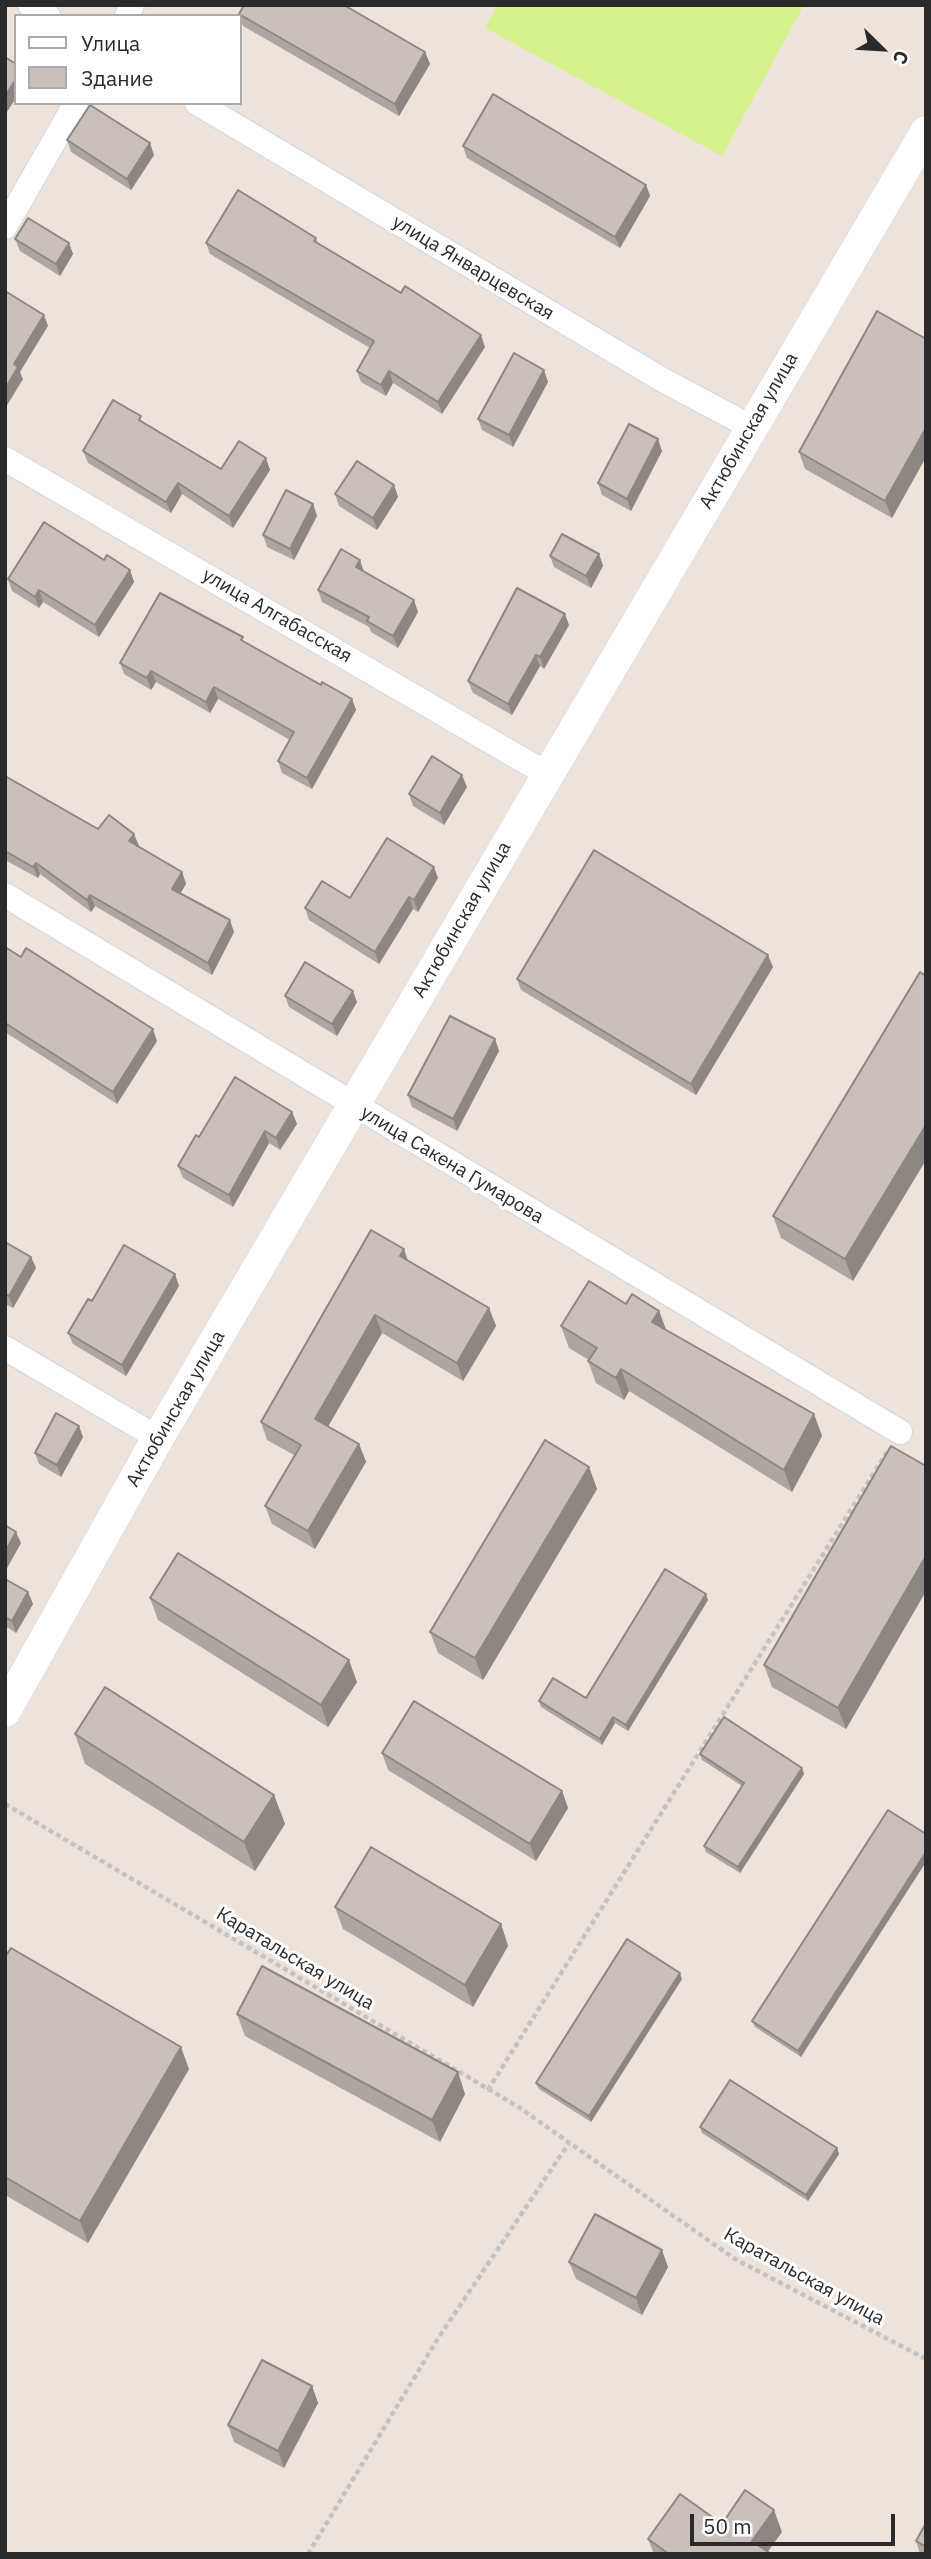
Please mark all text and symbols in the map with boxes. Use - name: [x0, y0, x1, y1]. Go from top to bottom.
- legend: [14, 14, 242, 105]
- north arrow: [847, 14, 917, 84]
- text: Улица: [81, 29, 140, 57]
- text: С: [888, 47, 915, 68]
- text: Здание: [81, 64, 153, 92]
- street label: улица Январцевская: [388, 211, 558, 325]
- street label: Актюбинская улица: [695, 349, 803, 513]
- street label: улица Алгабасская: [198, 564, 356, 668]
- street label: Актюбинская улица: [408, 838, 516, 1002]
- street label: улица Сакена Гумарова: [356, 1101, 548, 1229]
- street label: Актюбинская улица: [122, 1327, 230, 1491]
- street label: Каратальская улица: [212, 1903, 378, 2015]
- street label: Каратальская улица: [720, 2223, 888, 2331]
- scale bar: [693, 2500, 898, 2544]
- text: 50 m: [703, 2512, 752, 2540]

